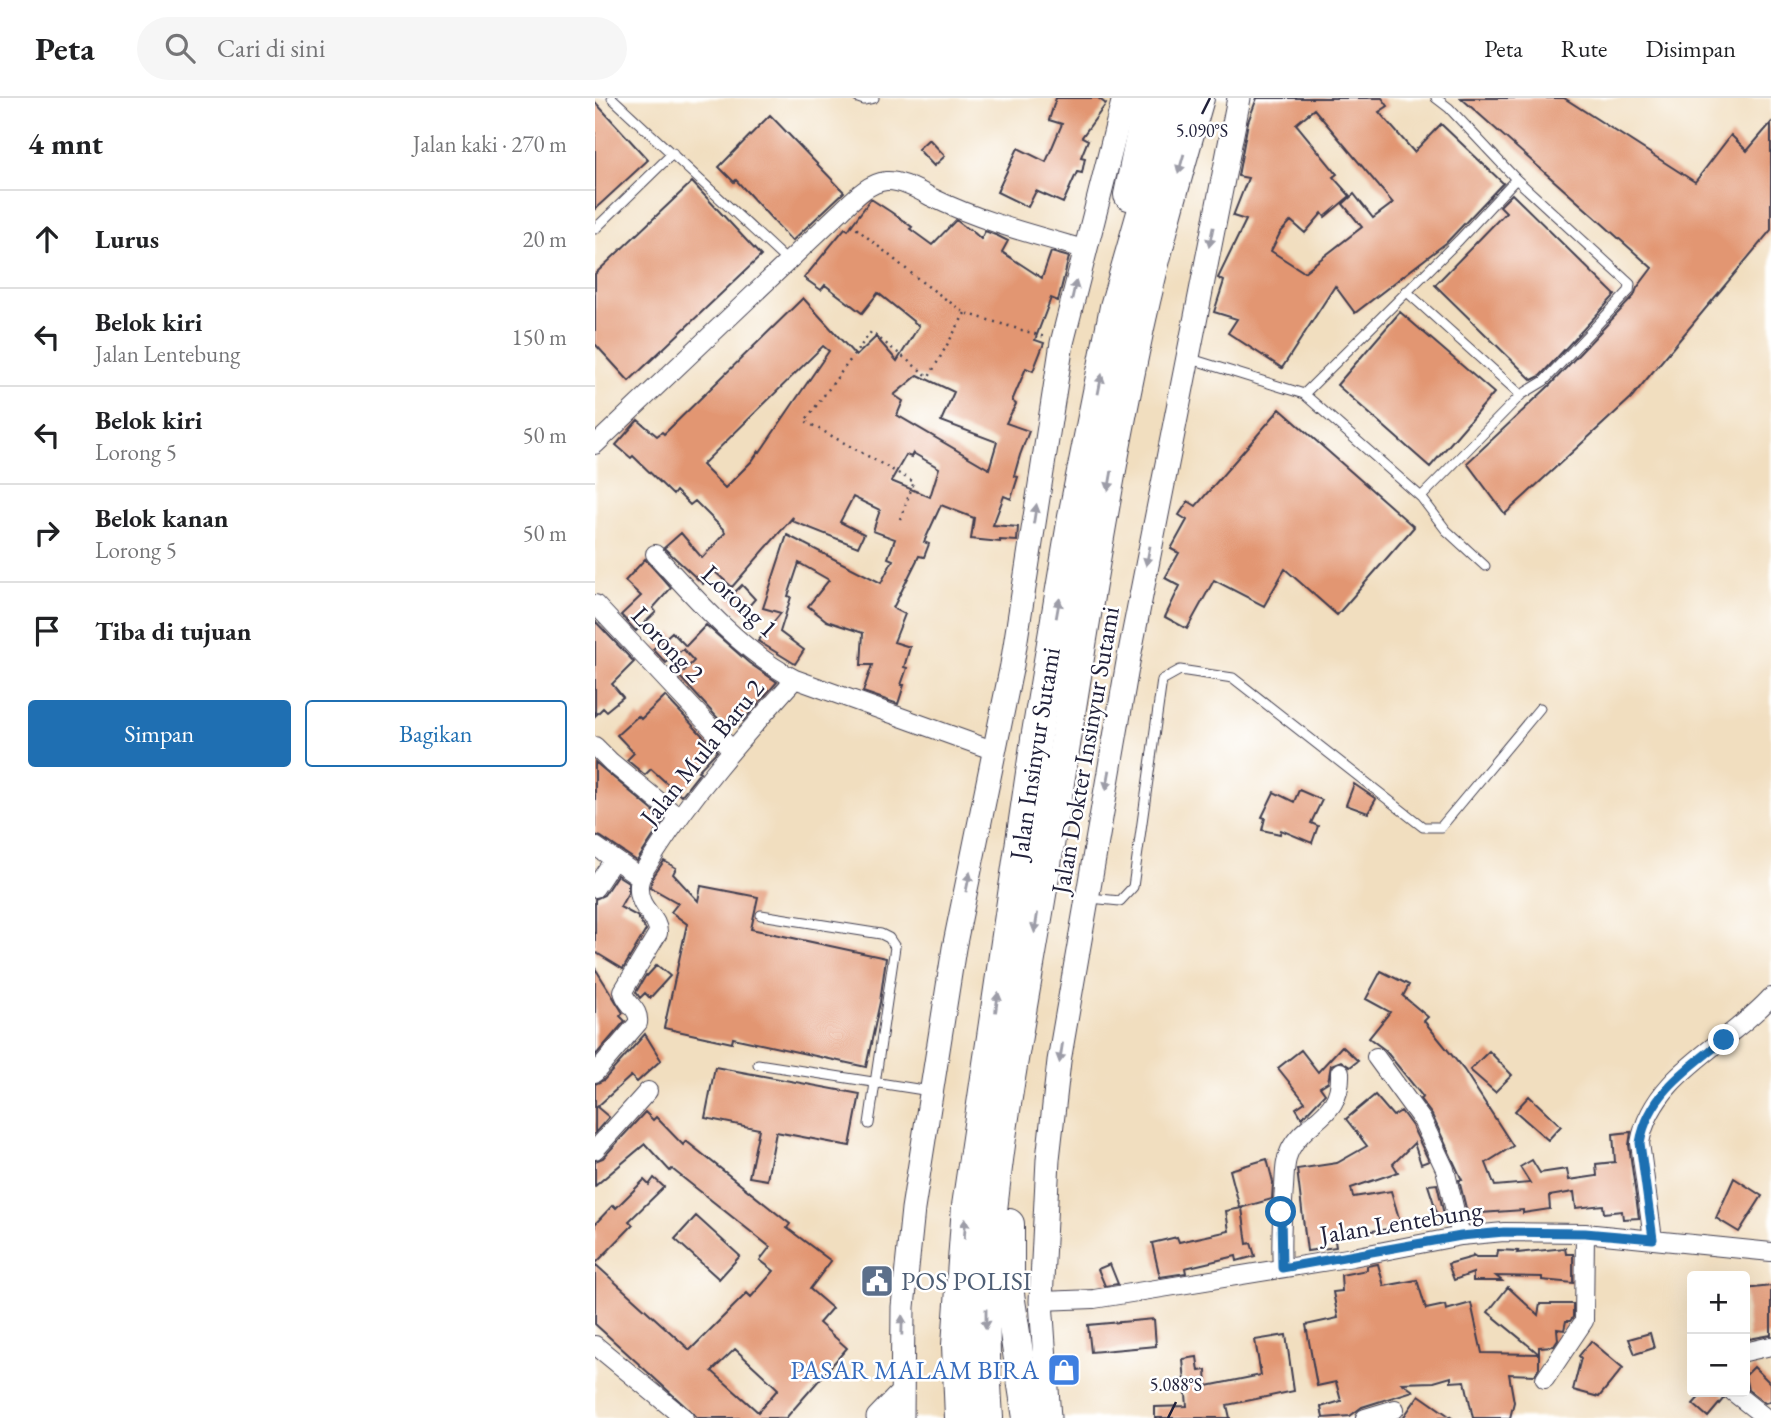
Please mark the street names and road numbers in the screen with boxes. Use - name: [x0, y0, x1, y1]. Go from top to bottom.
- street label: Lorong 1: [695, 557, 785, 645]
- street label: Lorong 2: [624, 599, 712, 690]
- street label: Jalan Dokter Insinyur Sutami: [1043, 604, 1127, 898]
- street label: Jalan Insinyur Sutami: [1001, 645, 1068, 864]
- street label: Jalan Mula Baru 2: [631, 671, 772, 834]
- street label: Jalan Lentebung: [1315, 1192, 1485, 1252]

